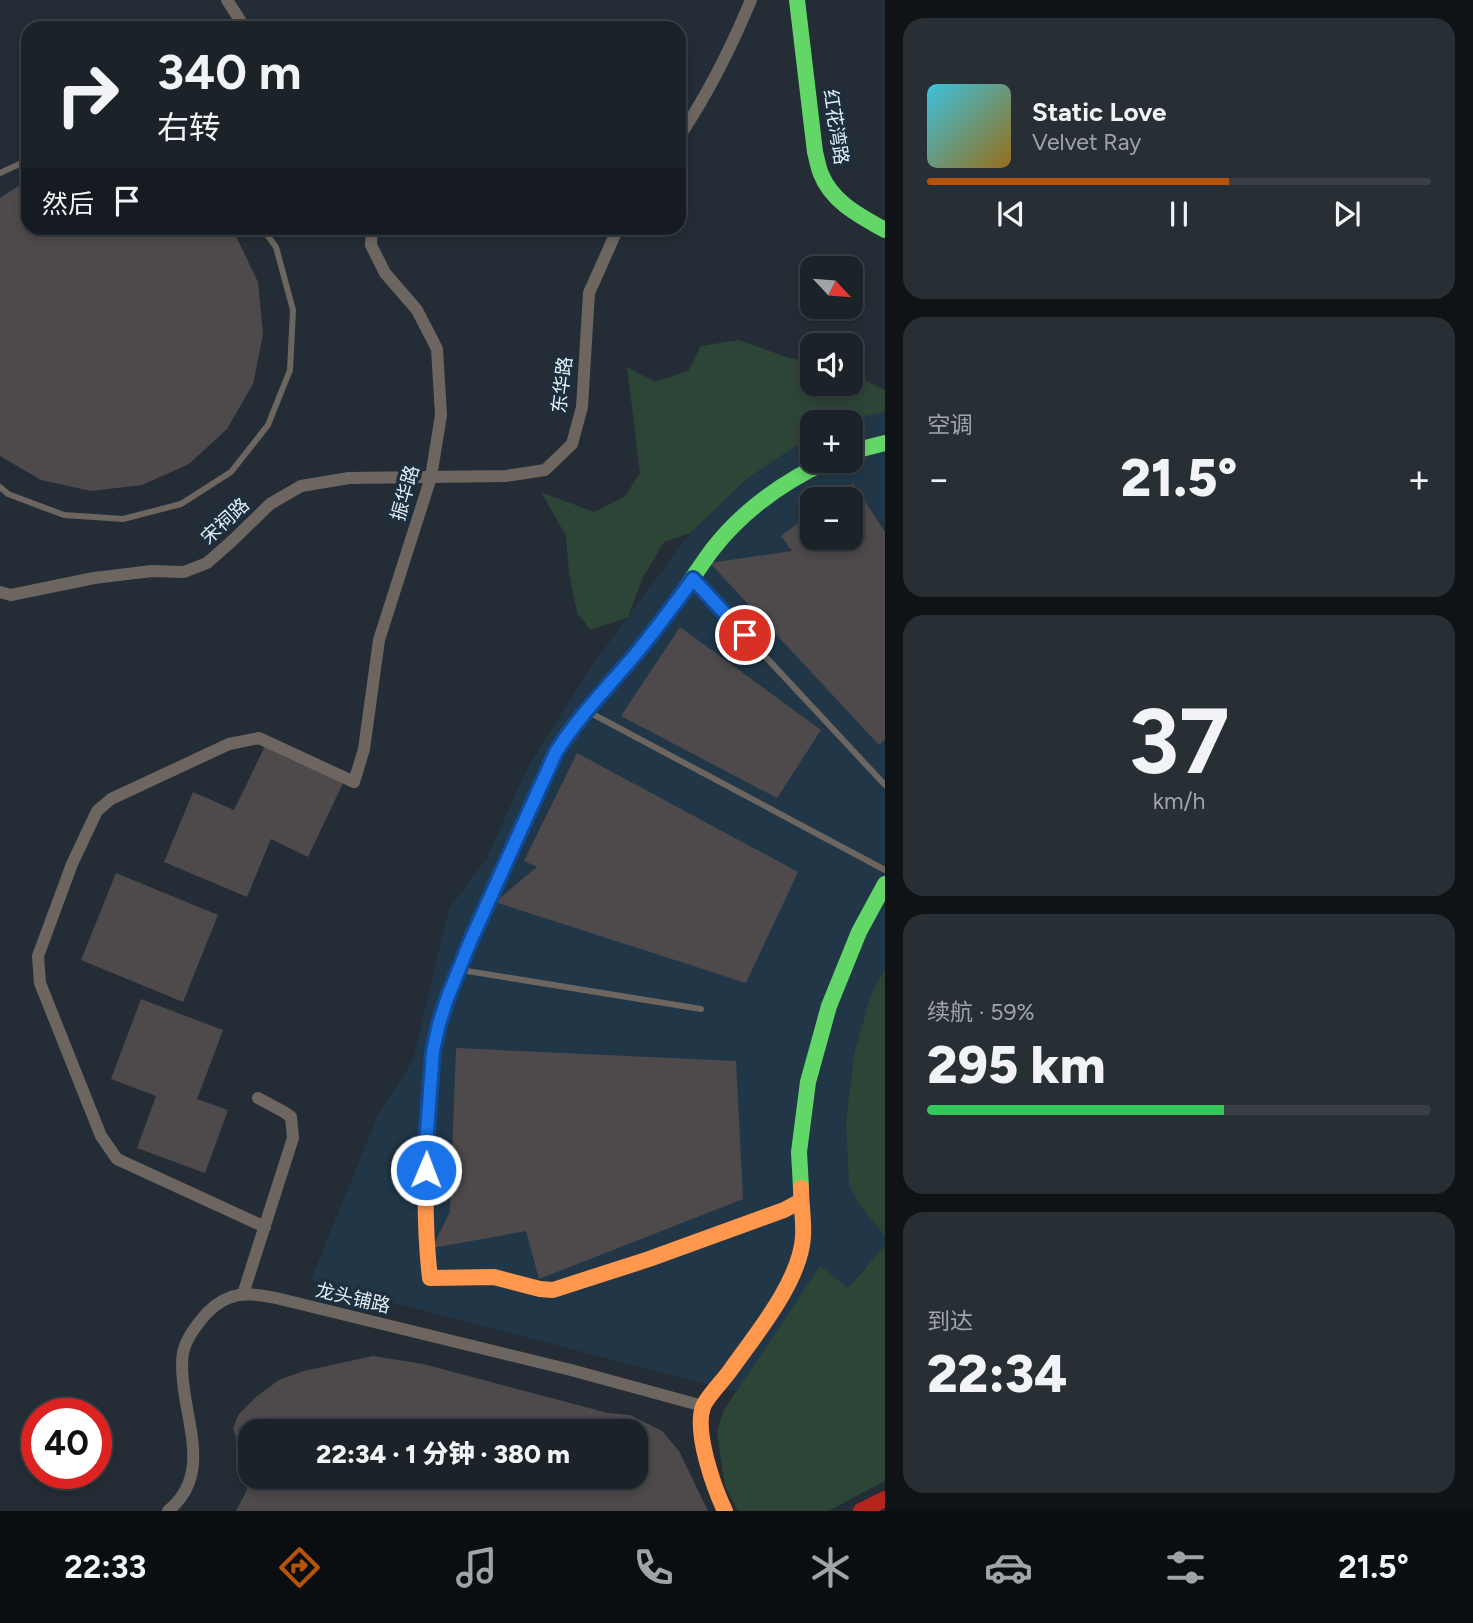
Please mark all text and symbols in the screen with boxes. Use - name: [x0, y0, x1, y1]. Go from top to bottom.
- text: 340 m: [157, 42, 301, 101]
- icon: right: [42, 49, 133, 140]
- street label: 红花湾路: [819, 88, 853, 166]
- text: Static Love: [1032, 96, 1166, 128]
- text: 右转: [157, 109, 221, 147]
- text: Velvet Ray: [1032, 128, 1141, 156]
- icon: arrive: [108, 182, 146, 220]
- text: 然后: [42, 188, 94, 220]
- icon: previous: [992, 195, 1030, 233]
- icon: pause: [1160, 195, 1198, 233]
- icon: next: [1328, 195, 1366, 233]
- north arrow: [800, 256, 863, 318]
- map controls: [800, 256, 863, 550]
- button: sound: [800, 333, 863, 396]
- street label: 东华路: [547, 355, 577, 415]
- button: +: [800, 410, 863, 473]
- text: 空调: [927, 411, 973, 439]
- text: 21.5°: [1121, 447, 1237, 509]
- text: −: [927, 456, 951, 502]
- text: +: [1407, 456, 1431, 502]
- street label: 振华路: [386, 462, 424, 524]
- button: −: [800, 487, 863, 550]
- street label: 宋祠路: [196, 493, 254, 549]
- pin: [715, 605, 775, 665]
- icon: arrive: [726, 616, 764, 654]
- text: 37: [1128, 687, 1230, 796]
- text: km/h: [1153, 787, 1205, 815]
- text: 续航 · 59%: [927, 998, 1035, 1026]
- text: 295 km: [927, 1034, 1106, 1096]
- position arrow: [389, 1133, 463, 1207]
- street label: 龙头铺路: [313, 1278, 393, 1318]
- text: 到达: [927, 1307, 973, 1335]
- text: 22:34: [927, 1343, 1067, 1405]
- speed limit sign: 40: [21, 1398, 112, 1489]
- text: 22:34 · 1 分钟 · 380 m: [316, 1438, 570, 1470]
- icon: directions: [275, 1543, 324, 1592]
- icon: music: [452, 1543, 501, 1592]
- icon: phone: [629, 1543, 678, 1592]
- icon: climate: [806, 1543, 855, 1592]
- icon: car: [984, 1543, 1033, 1592]
- icon: filters: [1161, 1543, 1210, 1592]
- text: 22:33: [64, 1548, 146, 1586]
- text: 21.5°: [1338, 1548, 1409, 1586]

